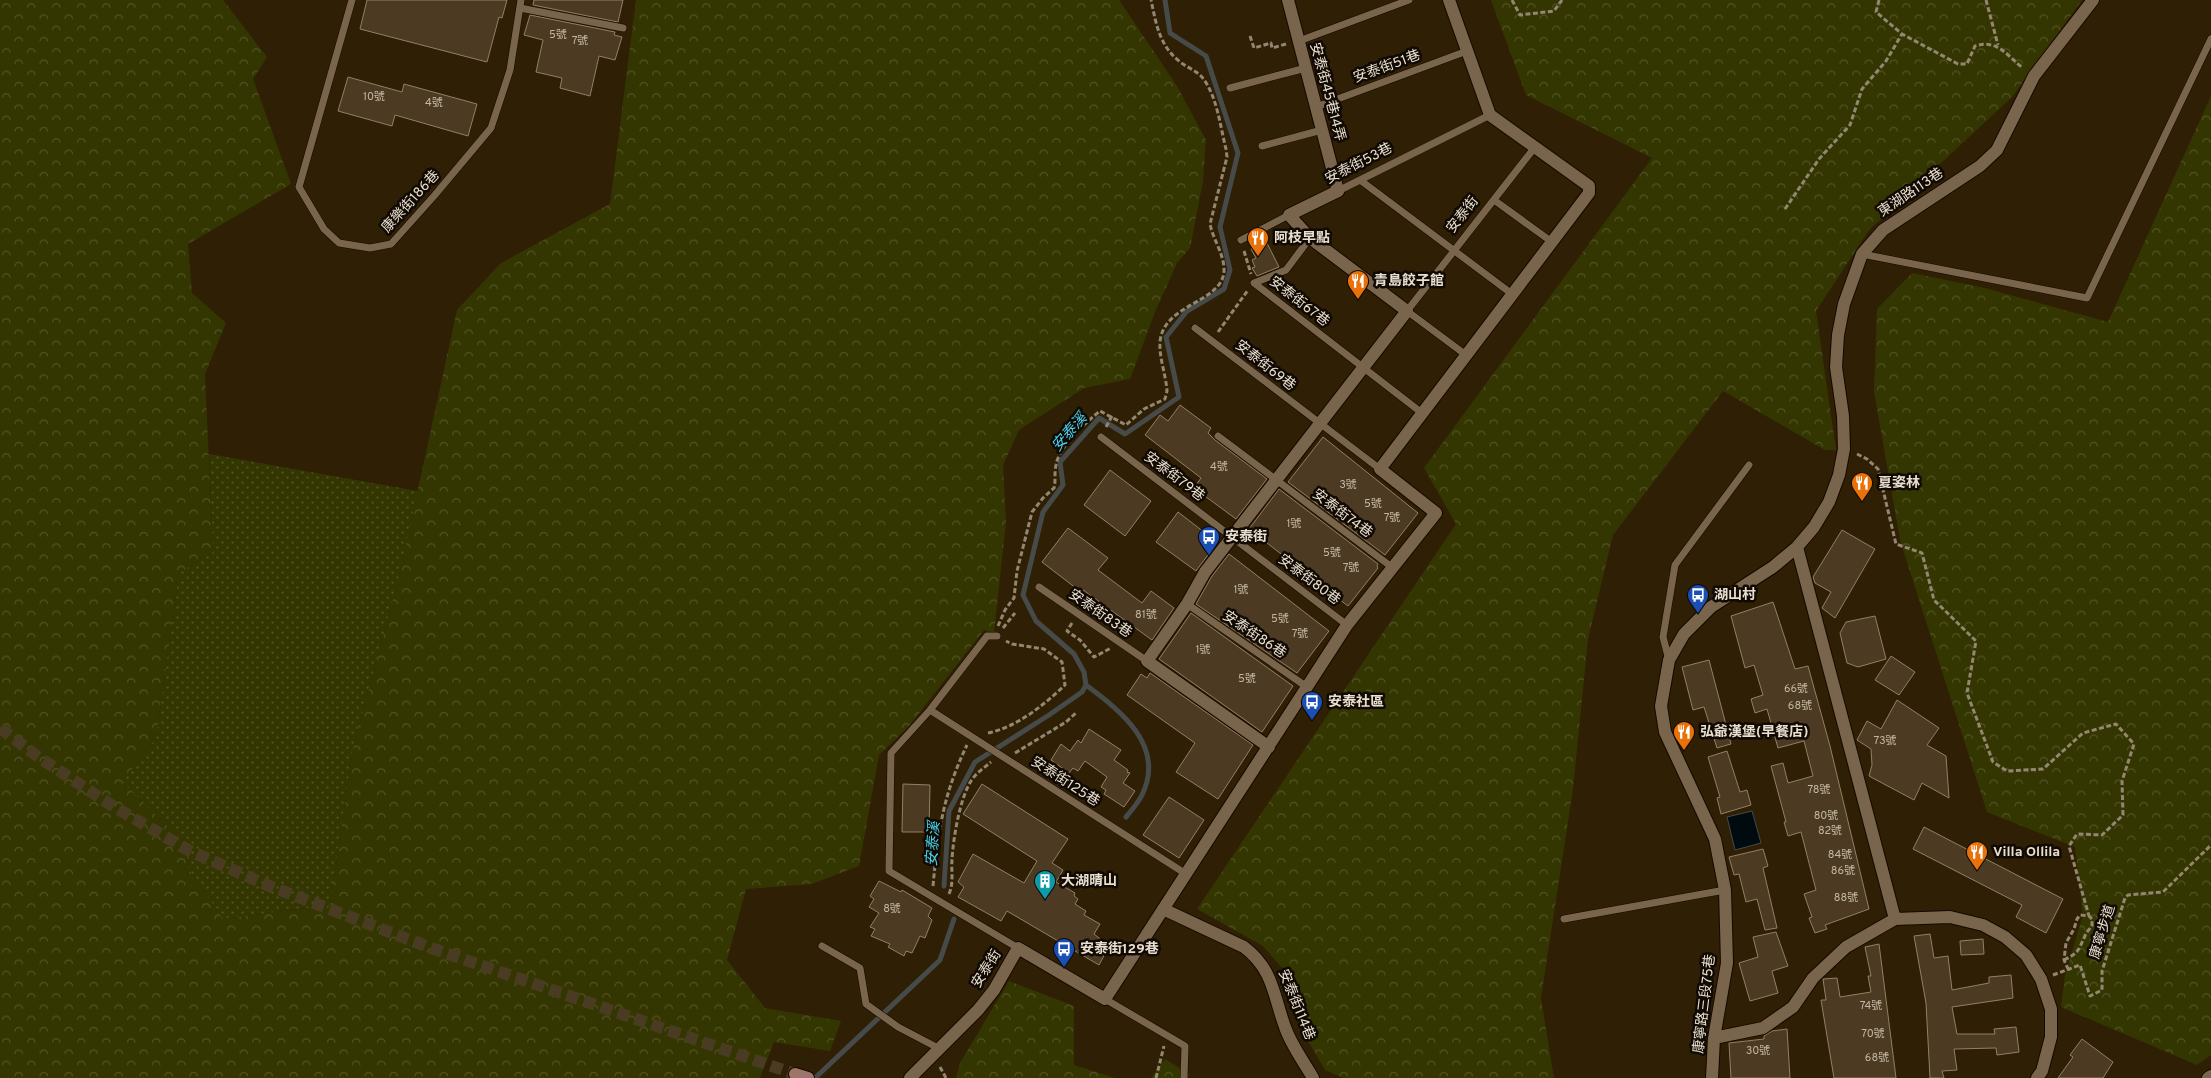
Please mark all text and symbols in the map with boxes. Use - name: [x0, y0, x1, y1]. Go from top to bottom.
- house number: 5號: [549, 28, 567, 42]
- house number: 7號: [572, 34, 588, 48]
- street label: 安泰街45巷14弄: [1306, 41, 1349, 143]
- street label: 安泰街51巷: [1351, 46, 1423, 87]
- house number: 10號: [363, 90, 385, 104]
- house number: 4號: [425, 96, 443, 110]
- street label: 安泰街53巷: [1322, 139, 1395, 188]
- street label: 東湖路113巷: [1875, 165, 1947, 221]
- street label: 康樂街186巷: [378, 167, 443, 237]
- street label: 安泰街: [1443, 193, 1483, 237]
- restaurant icon: 阿枝早點: [1246, 226, 1270, 257]
- place label: 阿枝早點: [1274, 230, 1330, 247]
- restaurant icon: 青島餃子館: [1346, 269, 1370, 300]
- place label: 青島餃子館: [1374, 272, 1444, 290]
- street label: 安泰街67巷: [1266, 273, 1333, 331]
- street label: 安泰街69巷: [1231, 336, 1299, 395]
- water label: 安泰溪: [1048, 408, 1093, 456]
- street label: 安泰街79巷: [1140, 448, 1208, 505]
- house number: 4號: [1210, 460, 1228, 474]
- restaurant icon: 夏姿林: [1850, 471, 1874, 502]
- place label: 夏姿林: [1878, 475, 1920, 492]
- house number: 3號: [1339, 478, 1357, 492]
- street label: 安泰街74巷: [1309, 485, 1376, 542]
- house number: 5號: [1364, 497, 1382, 511]
- house number: 7號: [1384, 511, 1400, 525]
- house number: 1號: [1286, 517, 1302, 531]
- bus stop icon: 安泰街: [1197, 525, 1221, 556]
- place label: 安泰街: [1225, 528, 1267, 546]
- house number: 5號: [1323, 546, 1341, 560]
- street label: 安泰街80巷: [1275, 550, 1344, 609]
- house number: 7號: [1343, 561, 1359, 575]
- house number: 1號: [1233, 583, 1249, 597]
- bus stop icon: 湖山村: [1686, 583, 1710, 614]
- street label: 安泰街83巷: [1065, 585, 1135, 642]
- place label: 湖山村: [1714, 586, 1756, 604]
- street label: 安泰街86巷: [1219, 607, 1290, 662]
- house number: 81號: [1135, 608, 1157, 622]
- house number: 5號: [1271, 612, 1289, 626]
- house number: 7號: [1292, 627, 1308, 641]
- house number: 1號: [1195, 643, 1211, 657]
- house number: 5號: [1238, 672, 1256, 686]
- house number: 66號: [1784, 682, 1808, 696]
- bus stop icon: 安泰社區: [1300, 690, 1324, 721]
- place label: 安泰社區: [1328, 693, 1384, 711]
- house number: 68號: [1788, 699, 1812, 713]
- restaurant icon: 弘爺漢堡(早餐店): [1672, 720, 1696, 751]
- place label: 弘爺漢堡(早餐店): [1700, 723, 1808, 741]
- house number: 73號: [1873, 734, 1897, 748]
- street label: 安泰街125巷: [1027, 753, 1103, 811]
- house number: 78號: [1807, 783, 1831, 797]
- house number: 80號: [1814, 809, 1838, 823]
- water label: 安泰溪: [923, 819, 945, 867]
- house number: 82號: [1818, 824, 1842, 838]
- restaurant icon: Villa Ollila: [1965, 840, 1989, 871]
- place label: Villa Ollila: [1993, 844, 2060, 861]
- house number: 84號: [1828, 848, 1852, 862]
- house number: 86號: [1831, 864, 1855, 878]
- building icon: 大湖晴山: [1033, 869, 1057, 900]
- place label: 大湖晴山: [1061, 873, 1117, 890]
- house number: 88號: [1834, 891, 1858, 905]
- house number: 8號: [883, 902, 901, 916]
- street label: 康寧步道: [2086, 902, 2119, 961]
- bus stop icon: 安泰街129巷: [1052, 937, 1076, 968]
- place label: 安泰街129巷: [1080, 940, 1159, 958]
- street label: 安泰街: [968, 946, 1005, 991]
- street label: 康寧路三段75巷: [1689, 953, 1720, 1055]
- street label: 安泰街114巷: [1274, 967, 1319, 1043]
- house number: 74號: [1860, 999, 1882, 1013]
- house number: 70號: [1861, 1027, 1885, 1041]
- house number: 30號: [1746, 1044, 1770, 1058]
- house number: 68號: [1865, 1051, 1889, 1065]

